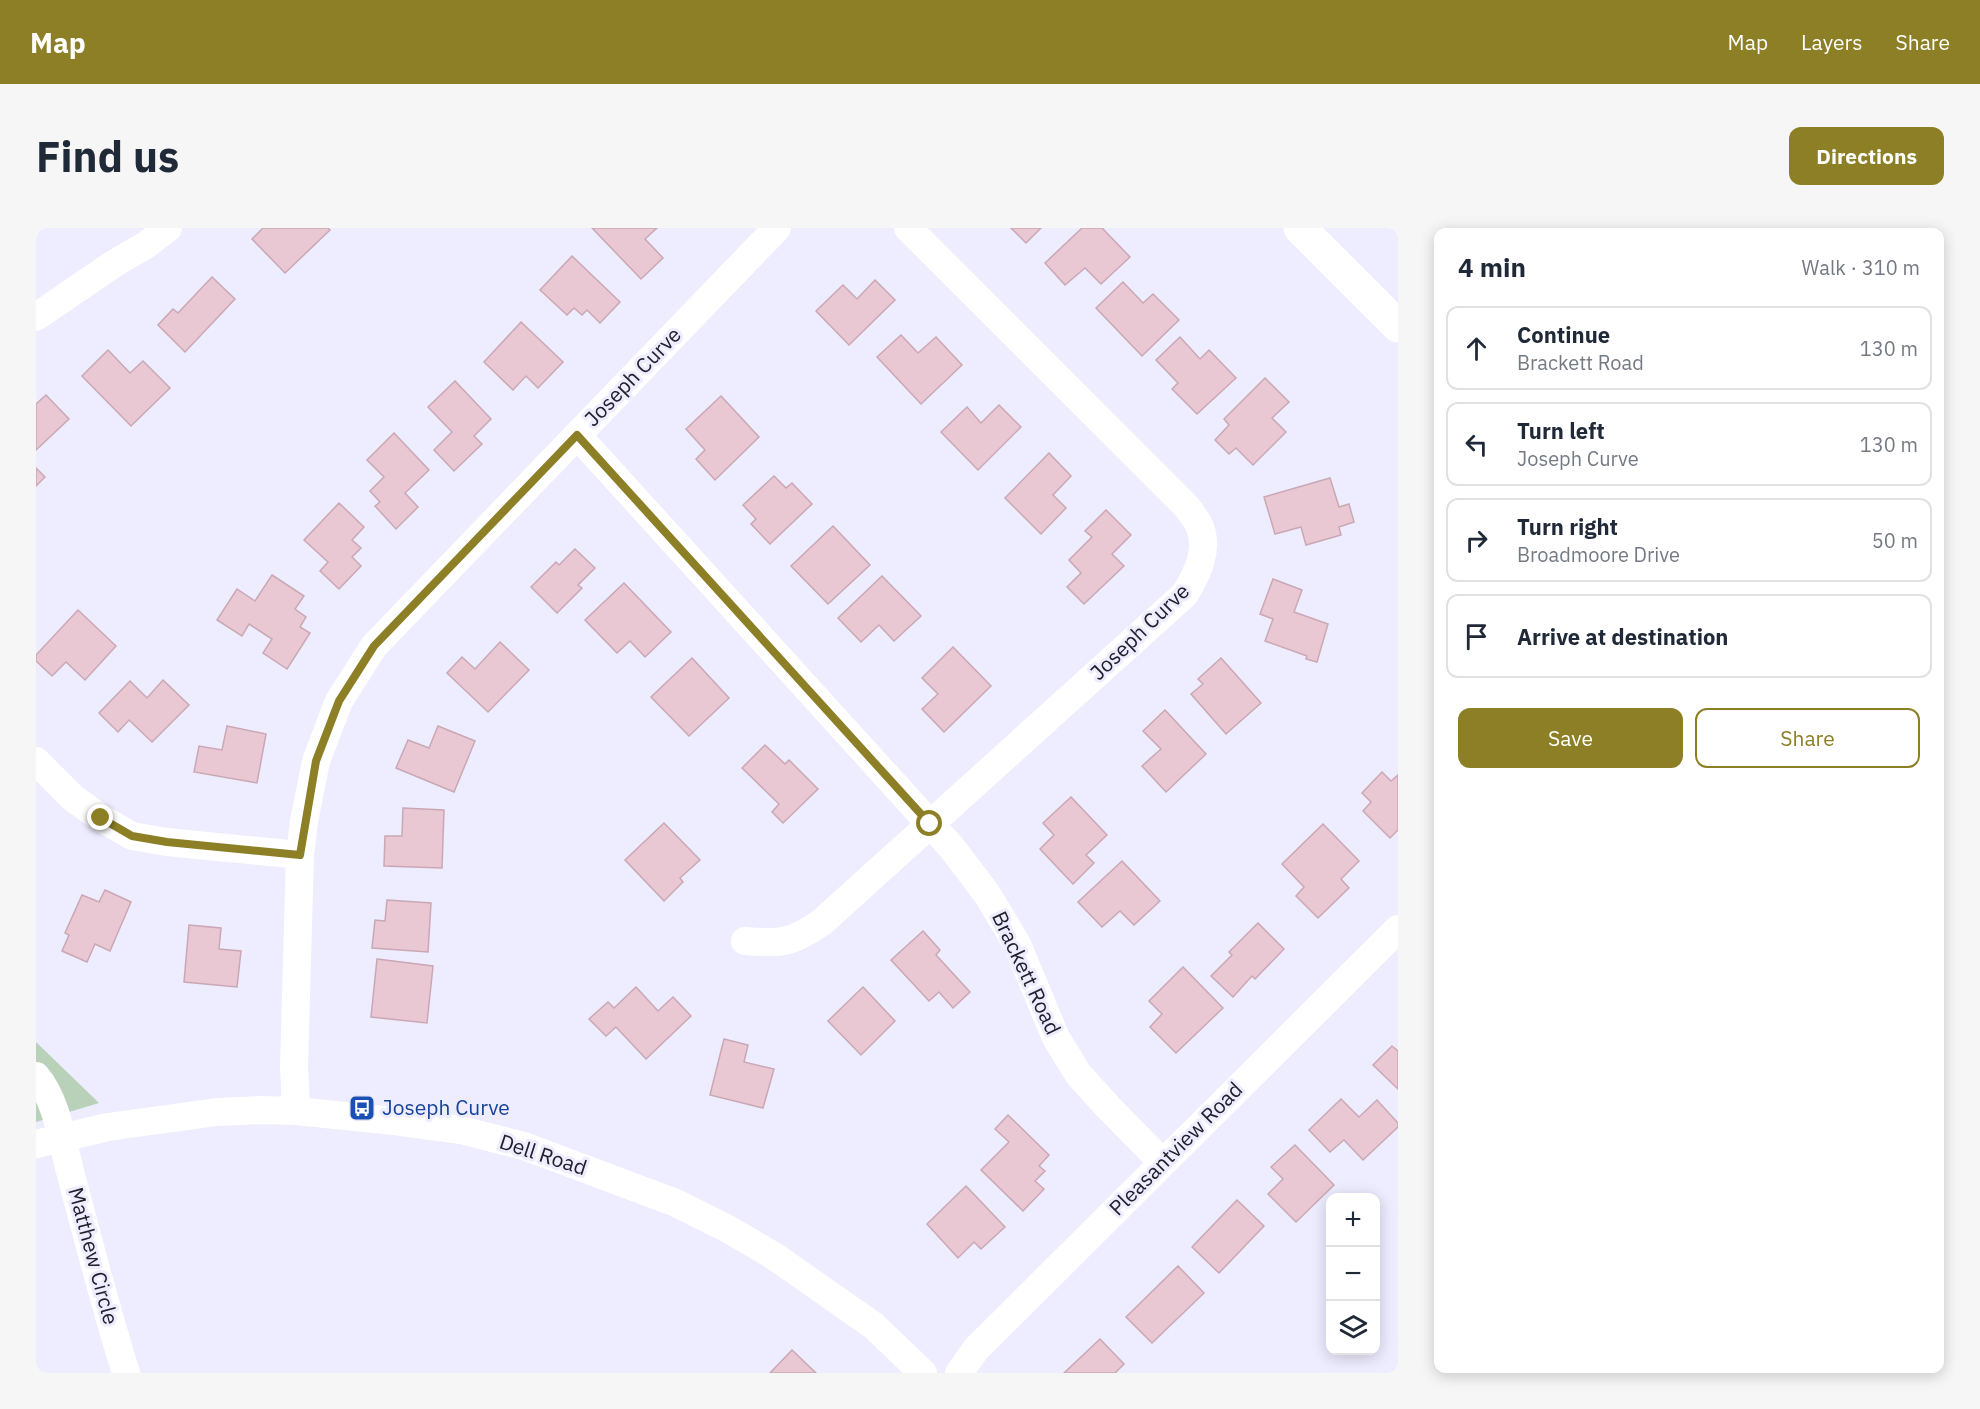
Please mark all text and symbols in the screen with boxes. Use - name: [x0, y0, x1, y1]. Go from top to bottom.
- text: Map: [30, 24, 86, 61]
- text: Map: [1728, 28, 1768, 56]
- text: Layers: [1801, 28, 1863, 56]
- text: Share: [1896, 28, 1950, 56]
- button: Directions: [1789, 127, 1944, 185]
- text: Find us: [36, 129, 179, 184]
- text: 4 min: [1458, 250, 1526, 284]
- text: Walk · 310 m: [1802, 254, 1920, 281]
- text: Continue: [1517, 320, 1610, 349]
- street label: Joseph Curve: [578, 321, 687, 432]
- icon: ahead: [1460, 332, 1493, 365]
- text: 130 m: [1860, 335, 1918, 362]
- text: Brackett Road: [1517, 349, 1644, 376]
- text: Turn left: [1517, 416, 1605, 445]
- icon: left: [1460, 428, 1493, 461]
- text: 130 m: [1860, 431, 1918, 458]
- text: Joseph Curve: [1517, 445, 1639, 472]
- text: Turn right: [1517, 512, 1618, 541]
- icon: right: [1460, 524, 1493, 557]
- text: 50 m: [1872, 527, 1918, 554]
- text: Broadmoore Drive: [1517, 541, 1680, 568]
- street label: Joseph Curve: [1084, 577, 1195, 686]
- icon: arrive: [1460, 620, 1493, 653]
- text: Arrive at destination: [1517, 622, 1728, 651]
- button: Save: [1458, 708, 1683, 768]
- button: Share: [1695, 708, 1920, 768]
- route end: [87, 804, 113, 830]
- route start: [916, 810, 942, 836]
- street label: Brackett Road: [986, 906, 1068, 1039]
- street label: Pleasantview Road: [1102, 1075, 1248, 1221]
- bus stop icon: Joseph Curve: [347, 1093, 377, 1123]
- place label: Joseph Curve: [382, 1093, 510, 1121]
- street label: Dell Road: [496, 1127, 591, 1181]
- street label: Matthew Circle: [62, 1184, 126, 1327]
- map controls: [1326, 1193, 1380, 1355]
- button: +: [1326, 1193, 1380, 1247]
- button: −: [1326, 1247, 1380, 1301]
- button: layers: [1326, 1301, 1380, 1355]

